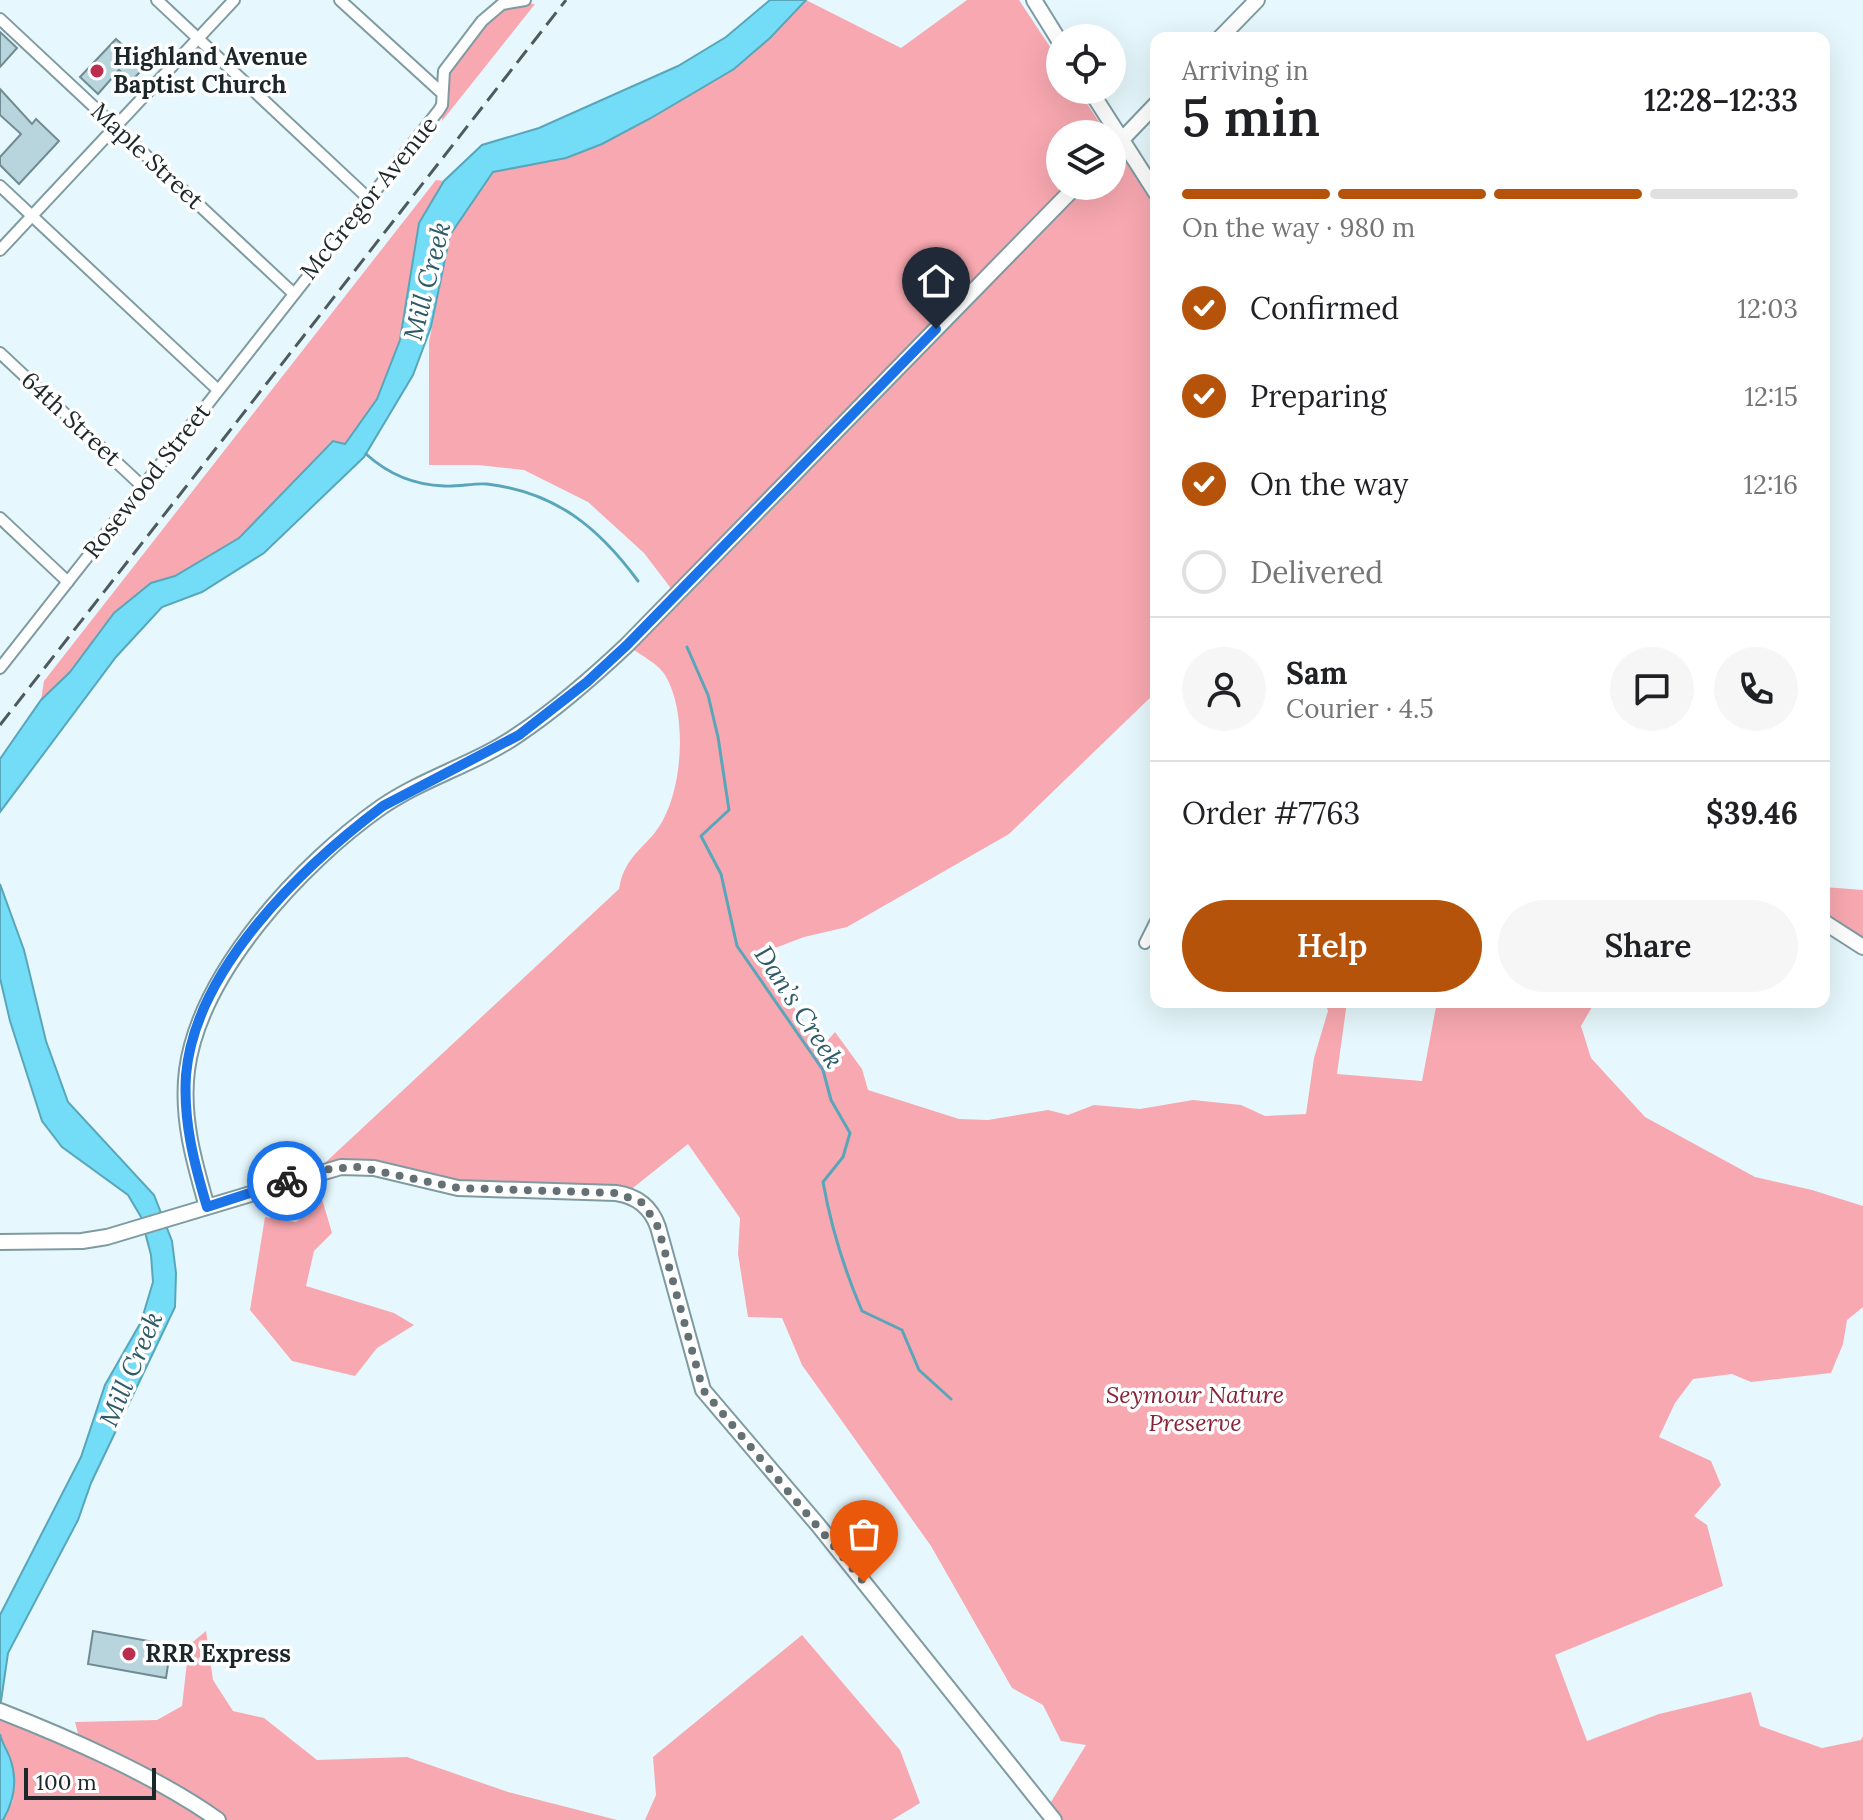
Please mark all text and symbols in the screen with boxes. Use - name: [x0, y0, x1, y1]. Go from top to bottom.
- map controls: [1046, 24, 1126, 200]
- button: locate: [1046, 24, 1126, 104]
- place label: Highland Avenue Baptist Church: [113, 41, 307, 100]
- text: Arriving in: [1182, 54, 1309, 87]
- marker: Highland Avenue Baptist Church: [88, 62, 106, 80]
- text: 12:28–12:33: [1644, 81, 1798, 119]
- text: 5 min: [1182, 84, 1320, 150]
- street label: Maple Street: [85, 96, 211, 216]
- street label: McGregor Avenue: [293, 110, 444, 286]
- button: layers: [1046, 120, 1126, 200]
- text: On the way · 980 m: [1182, 211, 1415, 244]
- water label: Mill Creek: [396, 218, 457, 344]
- pin: [902, 247, 970, 329]
- icon: home: [914, 259, 958, 303]
- icon: check: [1182, 286, 1226, 330]
- text: Confirmed: [1250, 289, 1399, 327]
- text: 12:03: [1737, 292, 1798, 325]
- street label: 64th Street: [15, 365, 128, 473]
- icon: check: [1182, 374, 1226, 418]
- text: Preparing: [1250, 377, 1387, 415]
- text: 12:15: [1744, 380, 1798, 413]
- street label: Rosewood Street: [76, 396, 217, 565]
- icon: check: [1182, 462, 1226, 506]
- text: On the way: [1250, 465, 1408, 503]
- text: 12:16: [1744, 468, 1798, 501]
- text: Delivered: [1250, 553, 1383, 591]
- button: person: [1182, 647, 1266, 731]
- button: chat: [1610, 647, 1694, 731]
- button: phone: [1714, 647, 1798, 731]
- text: Sam: [1286, 654, 1347, 692]
- text: Courier · 4.5: [1286, 692, 1434, 725]
- text: Order #7763: [1182, 794, 1360, 832]
- text: $39.46: [1706, 794, 1798, 832]
- button: Help: [1182, 900, 1482, 992]
- button: Share: [1498, 900, 1798, 992]
- water label: Dan’s Creek: [748, 939, 851, 1074]
- courier: [247, 1141, 327, 1221]
- icon: bike: [265, 1159, 309, 1203]
- water label: Mill Creek: [92, 1306, 169, 1431]
- park label: Seymour Nature Preserve: [1106, 1379, 1284, 1438]
- pin: [830, 1500, 898, 1582]
- icon: bag: [842, 1512, 886, 1556]
- place label: RRR Express: [145, 1638, 291, 1669]
- marker: RRR Express: [120, 1645, 138, 1663]
- scale bar: [24, 1764, 156, 1800]
- text: 100 m: [36, 1768, 97, 1796]

